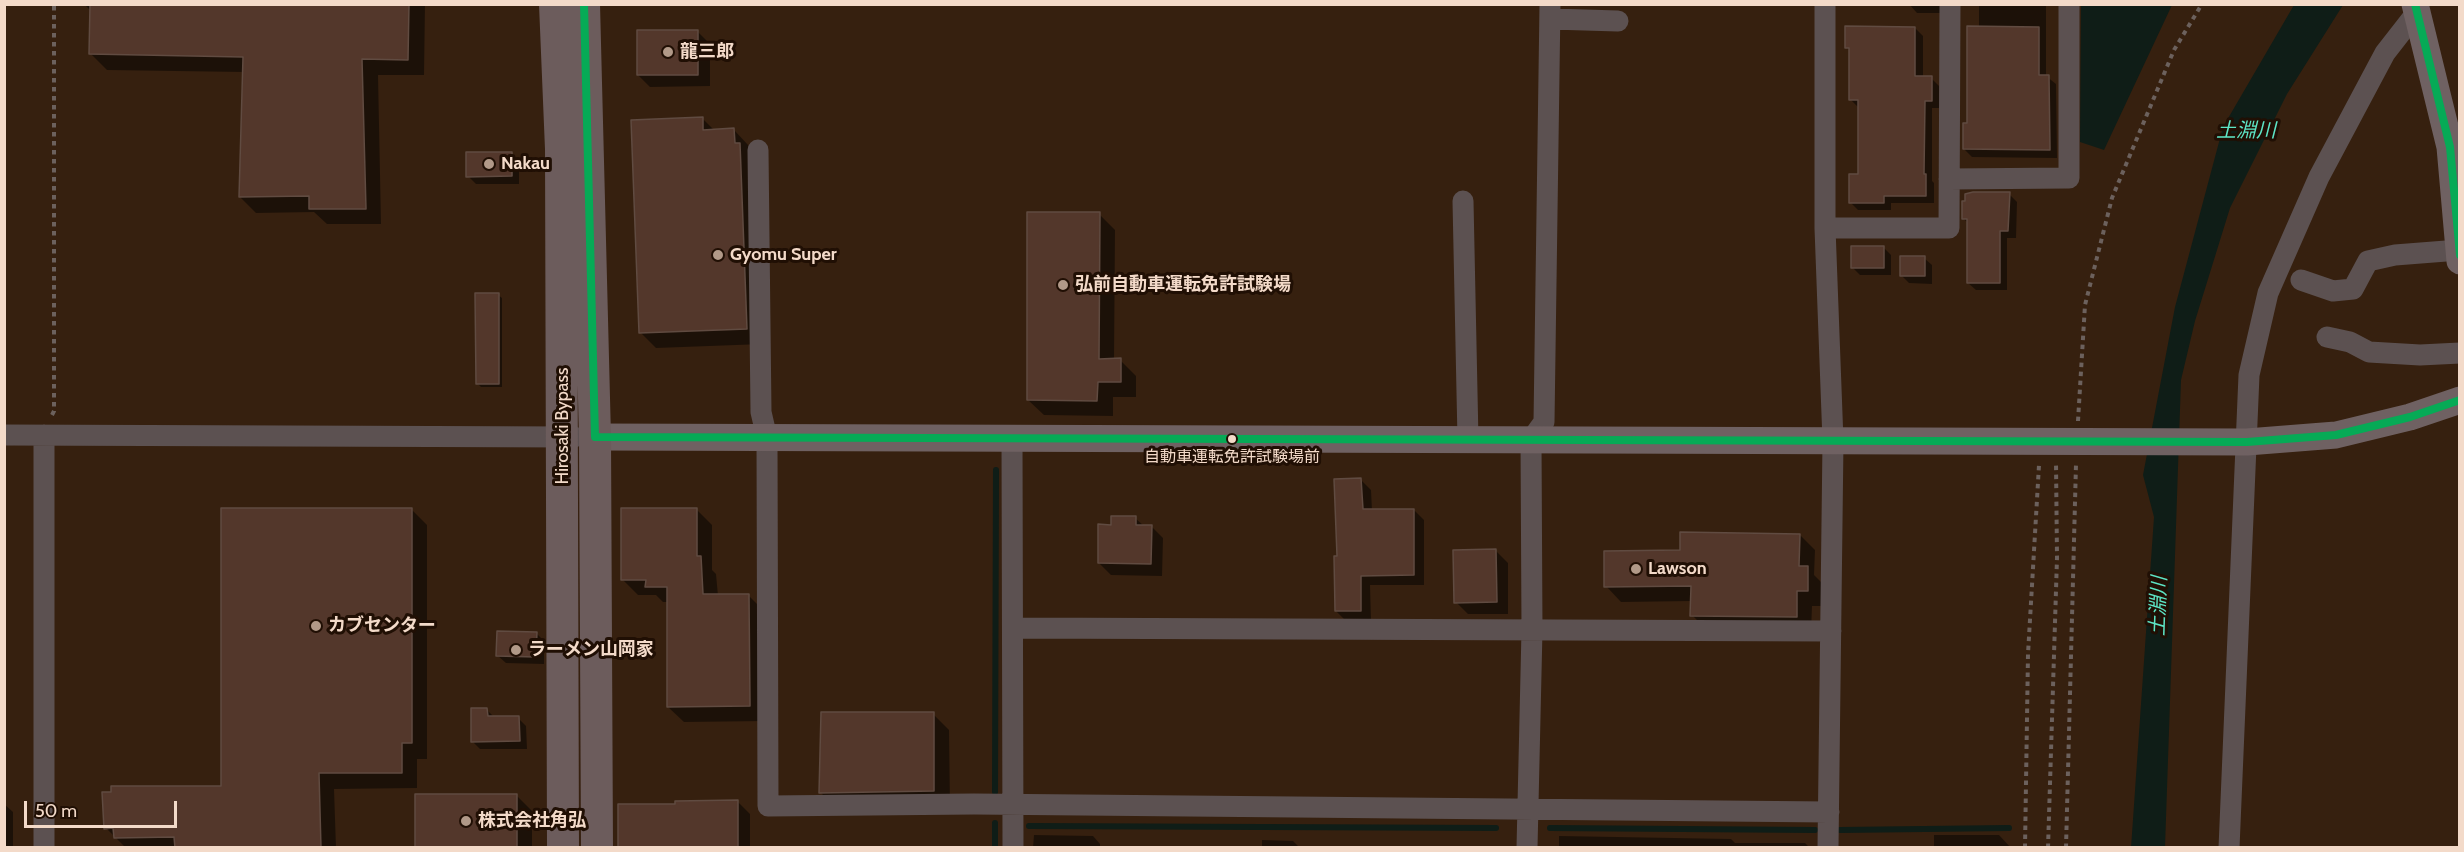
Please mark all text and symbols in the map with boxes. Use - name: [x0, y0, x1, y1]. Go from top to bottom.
- place label: 龍三郎: [680, 41, 734, 63]
- marker: 龍三郎: [661, 45, 675, 59]
- water label: 土淵川: [2216, 119, 2276, 143]
- place label: Nakau: [501, 153, 550, 175]
- marker: Nakau: [482, 157, 496, 171]
- place label: Gyomu Super: [730, 244, 837, 266]
- marker: Gyomu Super: [711, 248, 725, 262]
- place label: 弘前自動車運転免許試験場: [1075, 274, 1291, 296]
- marker: 弘前自動車運転免許試験場: [1056, 278, 1070, 292]
- street label: Hirosaki Bypass: [552, 368, 574, 484]
- marker: 自動車運転免許試験場前: [1226, 433, 1238, 445]
- place label: 自動車運転免許試験場前: [1144, 447, 1320, 467]
- place label: Lawson: [1648, 558, 1707, 580]
- marker: Lawson: [1629, 562, 1643, 576]
- water label: 土淵川: [2146, 576, 2172, 636]
- place label: カブセンター: [328, 615, 436, 637]
- marker: カブセンター: [309, 619, 323, 633]
- place label: ラーメン山岡家: [528, 639, 654, 661]
- marker: ラーメン山岡家: [509, 643, 523, 657]
- scale bar: [27, 789, 180, 827]
- text: 50 m: [35, 800, 77, 822]
- place label: 株式会社角弘: [478, 810, 586, 832]
- marker: 株式会社角弘: [459, 814, 473, 828]

